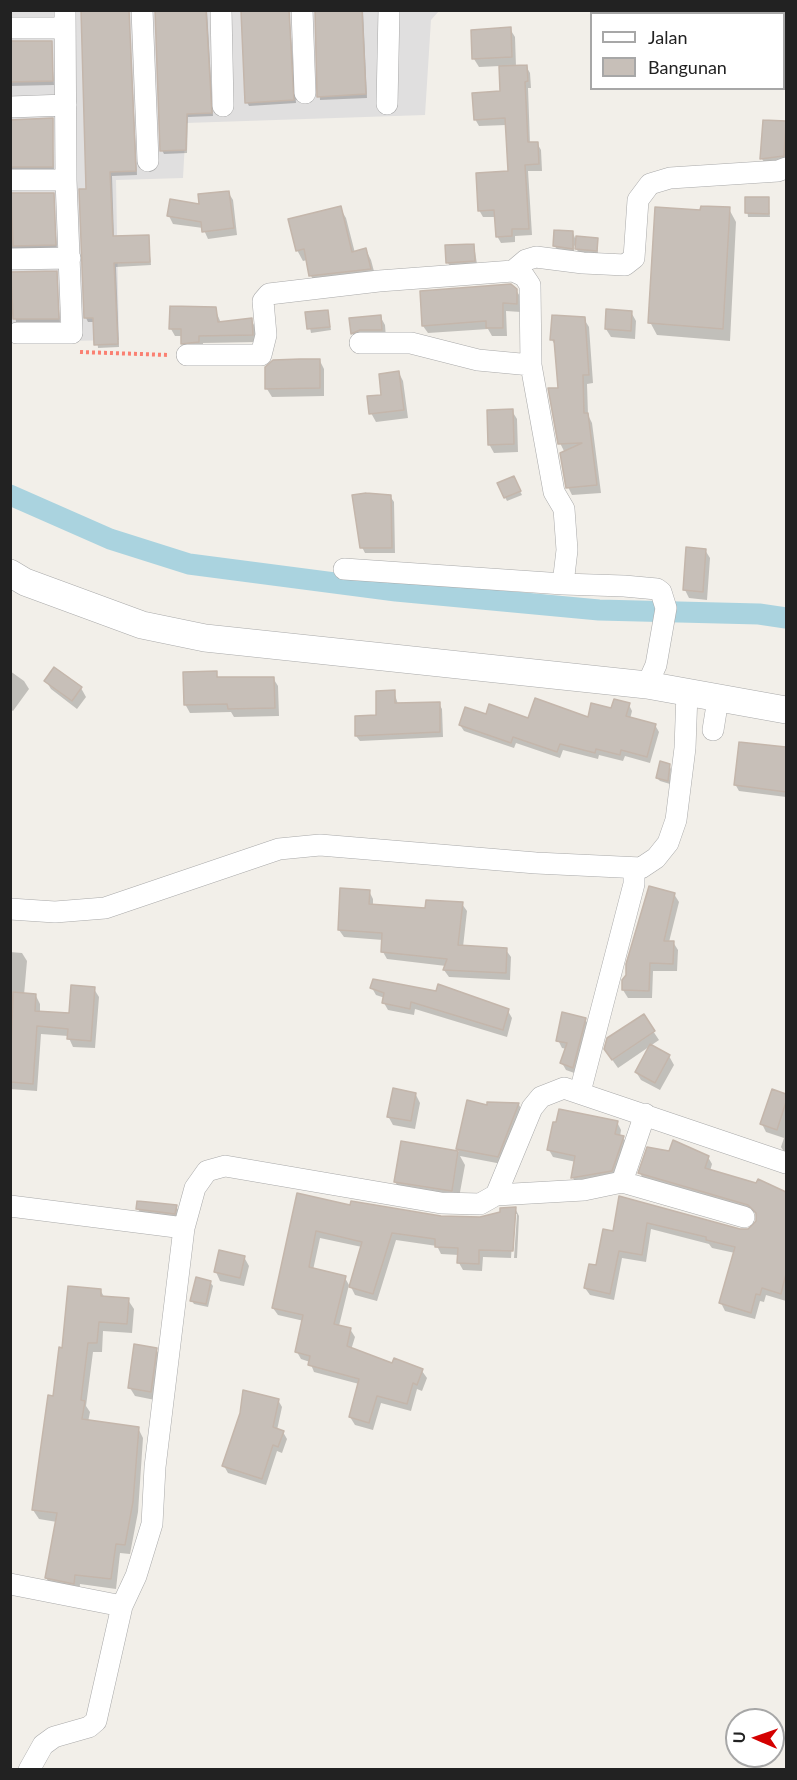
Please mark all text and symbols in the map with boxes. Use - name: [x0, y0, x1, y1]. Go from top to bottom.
- legend: [590, 12, 785, 90]
- text: Jalan: [648, 26, 687, 48]
- text: Bangunan: [648, 56, 727, 78]
- north arrow: [725, 1708, 785, 1768]
- text: U: [729, 1731, 748, 1744]

